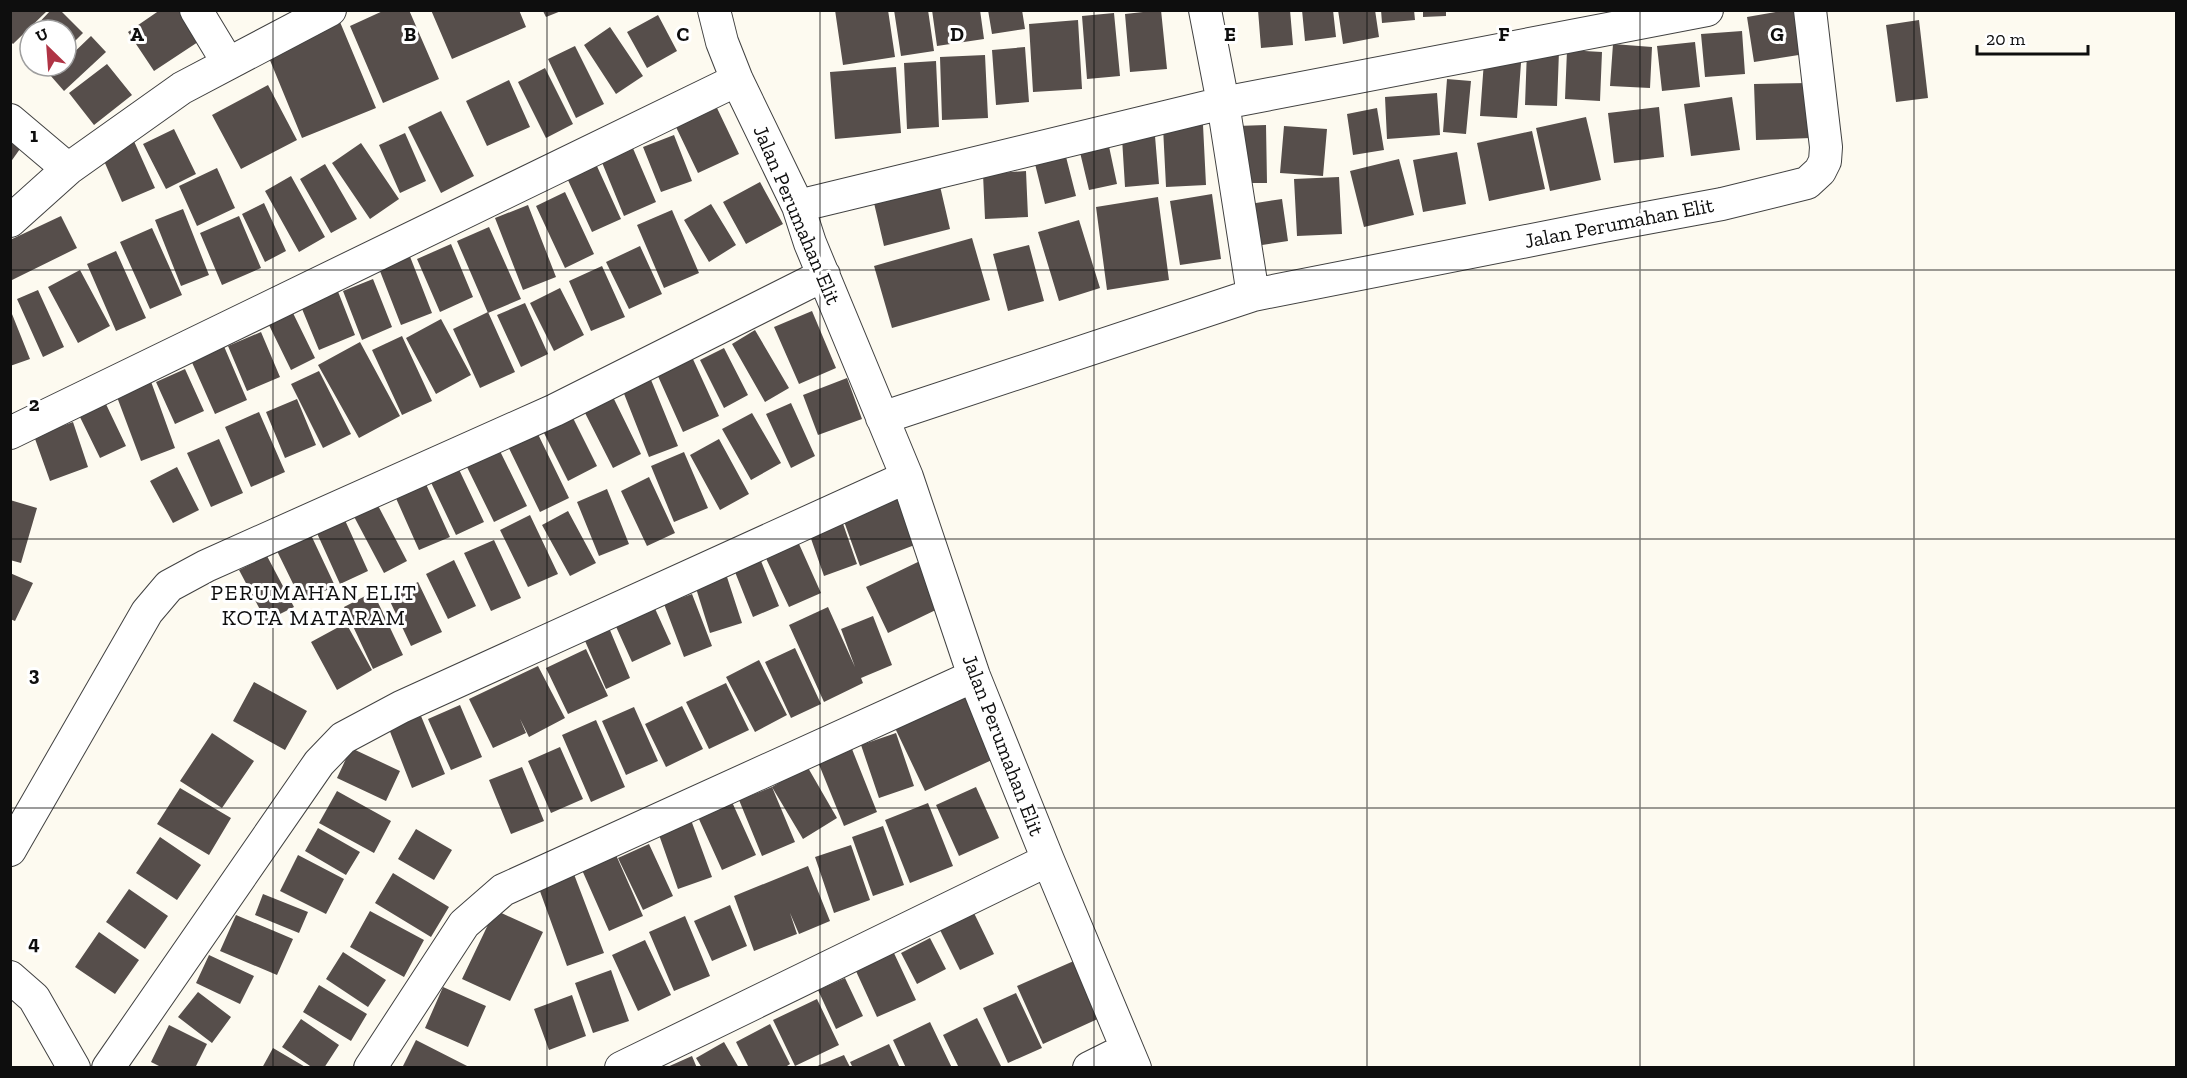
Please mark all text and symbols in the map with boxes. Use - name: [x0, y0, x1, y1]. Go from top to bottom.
- north arrow: [18, 18, 78, 78]
- scale bar: [1977, 18, 2088, 56]
- text: A: [130, 22, 144, 46]
- text: B: [404, 22, 416, 46]
- text: C: [677, 22, 690, 46]
- text: D: [950, 22, 964, 46]
- text: E: [1224, 22, 1236, 46]
- text: F: [1498, 22, 1510, 46]
- text: G: [1770, 22, 1784, 46]
- text: U: [33, 24, 52, 46]
- text: 20 m: [1986, 28, 2026, 50]
- street label: Jalan Perumahan Elit: [748, 121, 847, 308]
- text: 1: [30, 123, 38, 147]
- street label: Jalan Perumahan Elit: [1522, 192, 1716, 253]
- text: 2: [29, 392, 40, 416]
- district label: PERUMAHAN ELIT KOTA MATARAM: [211, 579, 417, 631]
- street label: Jalan Perumahan Elit: [957, 651, 1050, 839]
- text: 3: [29, 662, 40, 686]
- text: 4: [28, 931, 40, 955]

